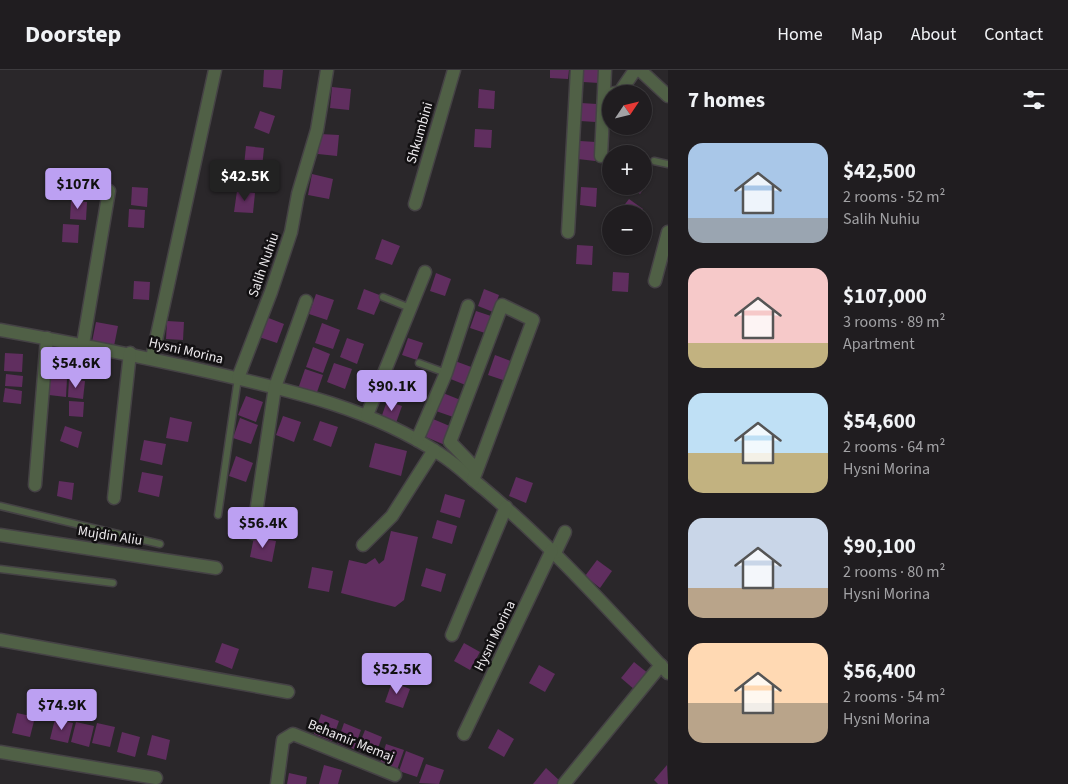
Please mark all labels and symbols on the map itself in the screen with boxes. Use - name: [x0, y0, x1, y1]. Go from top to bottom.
- north arrow: [602, 85, 652, 135]
- street label: Shkumbini: [402, 100, 438, 166]
- pin: $42.5K: [204, 160, 286, 202]
- pin: $107K: [43, 168, 113, 210]
- street label: Salih Nuhiu: [244, 230, 284, 300]
- street label: Hysni Morina: [147, 333, 225, 369]
- pin: $54.6K: [35, 346, 117, 389]
- pin: $90.1K: [351, 370, 433, 412]
- pin: $56.4K: [222, 506, 304, 549]
- street label: Mujdin Aliu: [76, 521, 144, 551]
- street label: Hysni Morina: [469, 597, 521, 675]
- pin: $52.5K: [356, 652, 438, 695]
- pin: $74.9K: [21, 688, 103, 731]
- street label: Behamir Memaj: [305, 715, 397, 767]

